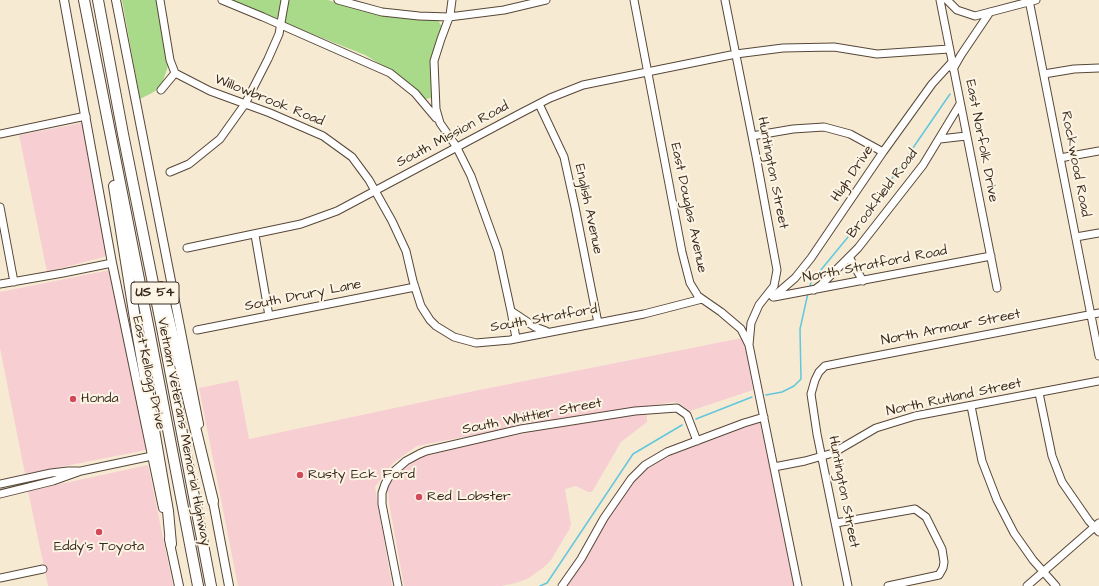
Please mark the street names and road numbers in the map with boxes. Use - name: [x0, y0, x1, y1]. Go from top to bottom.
- street label: Willowbrook Road: [212, 71, 326, 131]
- street label: East Norfolk Drive: [961, 78, 1001, 204]
- street label: South Mission Road: [394, 98, 512, 172]
- street label: Rockwood Road: [1057, 110, 1093, 218]
- street label: Huntington Street: [753, 115, 791, 231]
- street label: East Douglas Avenue: [666, 141, 710, 275]
- street label: High Drive: [828, 143, 878, 205]
- street label: Brookfield Road: [844, 146, 922, 242]
- street label: English Avenue: [570, 162, 606, 256]
- street label: North Stratford Road: [801, 243, 949, 287]
- street label: South Drury Lane: [243, 276, 363, 316]
- road number: US 54: [131, 282, 179, 304]
- street label: South Stratford: [489, 301, 599, 337]
- street label: North Armour Street: [880, 306, 1022, 350]
- street label: East Kellogg Drive: [128, 315, 168, 431]
- street label: Vietnam Veterans Memorial Highway: [153, 316, 213, 548]
- street label: North Rutland Street: [885, 375, 1023, 421]
- street label: South Whittier Street: [461, 395, 603, 439]
- street label: Huntington Street: [824, 434, 862, 550]

